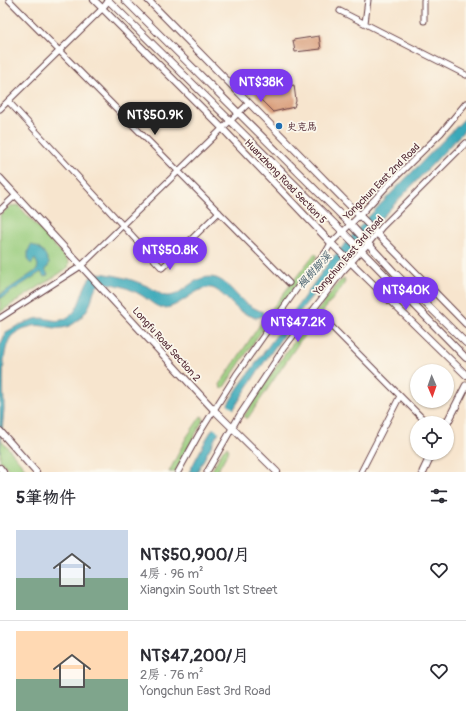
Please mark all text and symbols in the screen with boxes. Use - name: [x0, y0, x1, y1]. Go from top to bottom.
- pin: NT$38K: [228, 69, 294, 103]
- text: NT$38K: [239, 74, 283, 90]
- pin: NT$50.9K: [114, 102, 196, 136]
- text: NT$50.9K: [127, 107, 183, 123]
- marker: 史克馬: [274, 121, 284, 131]
- place label: 史克馬: [287, 121, 317, 133]
- street label: Huanzhong Road Section 5: [242, 137, 329, 226]
- street label: Yongchun East 2nd Road: [340, 141, 422, 223]
- street label: Yongchun East 3rd Road: [311, 214, 386, 298]
- pin: NT$50.8K: [129, 237, 211, 271]
- text: NT$50.8K: [142, 242, 198, 258]
- water label: 楓樹腳溪: [295, 249, 335, 291]
- pin: NT$40K: [373, 277, 439, 311]
- text: NT$40K: [382, 282, 430, 298]
- street label: Longfu Road Section 2: [130, 305, 203, 385]
- pin: NT$47.2K: [257, 309, 339, 343]
- text: NT$47.2K: [270, 314, 326, 330]
- north arrow: [410, 364, 454, 408]
- map controls: [410, 364, 454, 460]
- button: locate: [410, 416, 454, 460]
- icon: filters: [428, 485, 450, 507]
- text: 5筆物件: [16, 487, 76, 508]
- text: NT$50,900/月: [140, 544, 250, 565]
- icon: home: [48, 546, 96, 594]
- icon: heart: [428, 559, 450, 581]
- text: 4房 · 96 m²: [140, 566, 203, 582]
- text: Xiangxin South 1st Street: [140, 582, 278, 598]
- text: NT$47,200/月: [140, 645, 249, 666]
- icon: home: [48, 647, 96, 695]
- icon: heart: [428, 660, 450, 682]
- text: 2房 · 76 m²: [140, 667, 203, 683]
- text: Yongchun East 3rd Road: [140, 683, 271, 699]

